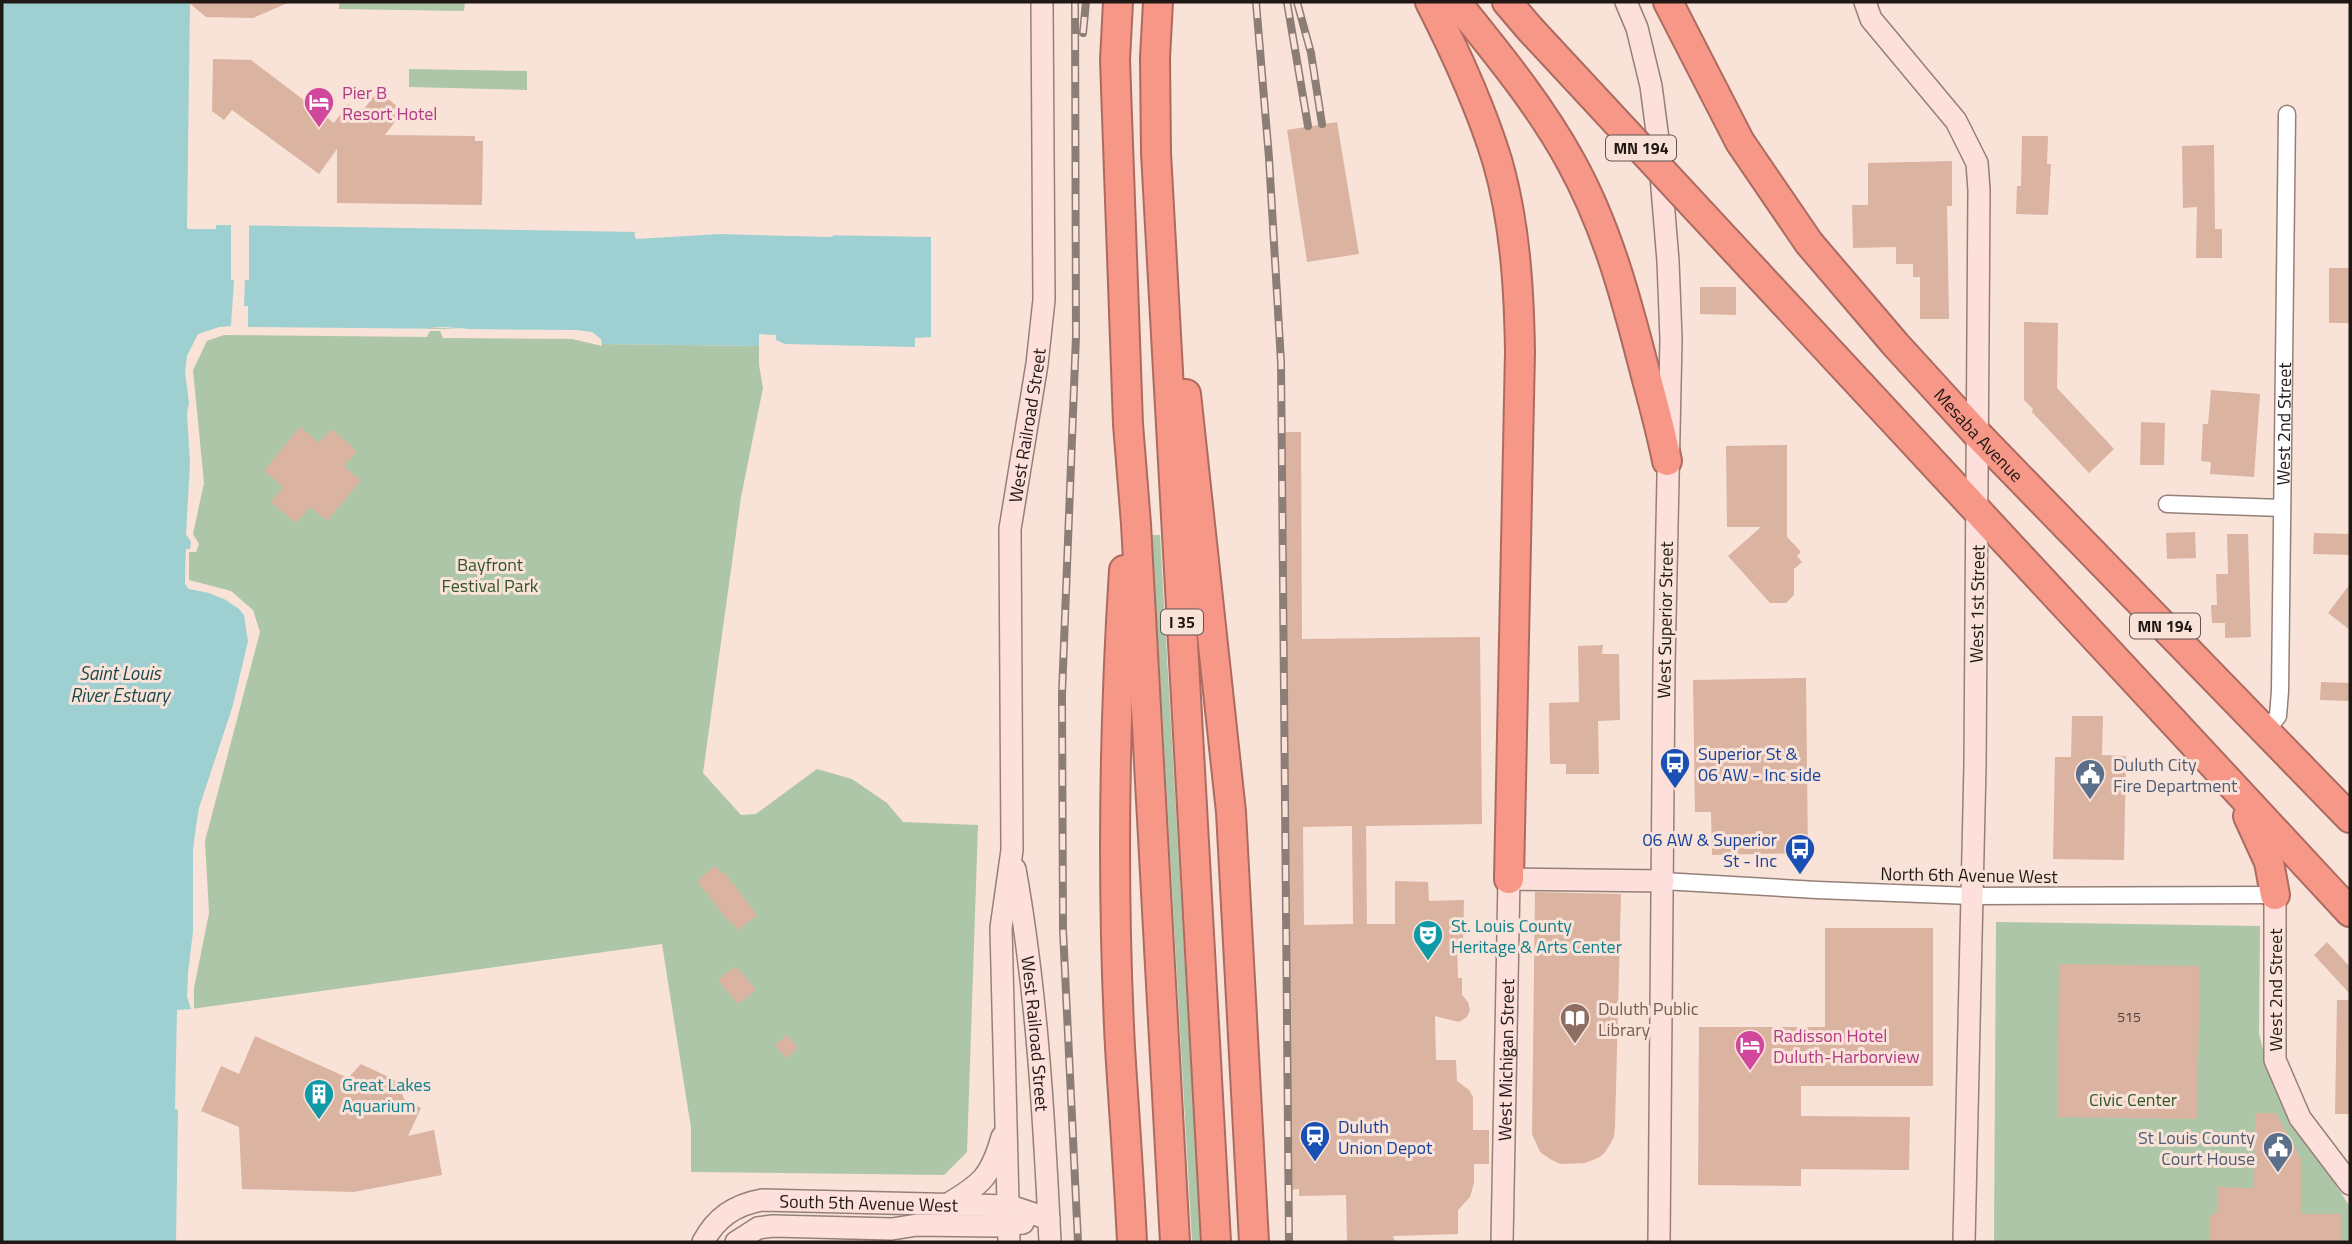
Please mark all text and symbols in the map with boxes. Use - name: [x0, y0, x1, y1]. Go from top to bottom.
- place label: Pier B Resort Hotel: [342, 79, 437, 127]
- hotel icon: Pier B Resort Hotel: [302, 85, 336, 129]
- road number: MN 194: [1606, 136, 1676, 160]
- street label: West Railroad Street: [1001, 346, 1052, 505]
- street label: West 2nd Street: [2269, 362, 2297, 486]
- street label: Mesaba Avenue: [1928, 382, 2030, 488]
- street label: West Superior Street: [1650, 540, 1680, 699]
- street label: West 1st Street: [1962, 544, 1992, 663]
- park label: Bayfront Festival Park: [442, 551, 539, 599]
- road number: I 35: [1161, 610, 1203, 635]
- road number: MN 194: [2130, 614, 2200, 638]
- water label: Saint Louis River Estuary: [70, 658, 172, 709]
- place label: Superior St & 06 AW - Inc side: [1698, 740, 1821, 788]
- bus stop icon: Superior St & 06 AW - Inc side: [1658, 746, 1692, 790]
- place label: Duluth City Fire Department: [2113, 751, 2238, 799]
- public building icon: Duluth City Fire Department: [2073, 757, 2107, 801]
- place label: 06 AW & Superior St - Inc: [1643, 826, 1777, 874]
- bus stop icon: 06 AW & Superior St - Inc: [1783, 832, 1817, 876]
- street label: North 6th Avenue West: [1880, 860, 2059, 890]
- place label: St. Louis County Heritage & Arts Center: [1451, 912, 1622, 960]
- theatre icon: St. Louis County Heritage & Arts Center: [1411, 918, 1445, 962]
- street label: West 2nd Street: [2262, 928, 2289, 1051]
- street label: West Railroad Street: [1015, 954, 1056, 1113]
- street label: West Michigan Street: [1490, 978, 1521, 1141]
- place label: Duluth Public Library: [1598, 995, 1699, 1043]
- library icon: Duluth Public Library: [1558, 1001, 1592, 1045]
- house number: 515: [2117, 1006, 2141, 1027]
- place label: Radisson Hotel Duluth-Harborview: [1773, 1022, 1920, 1070]
- hotel icon: Radisson Hotel Duluth-Harborview: [1733, 1028, 1767, 1072]
- place label: Great Lakes Aquarium: [342, 1071, 431, 1119]
- building icon: Great Lakes Aquarium: [302, 1077, 336, 1121]
- park label: Civic Center: [2089, 1086, 2177, 1113]
- place label: Duluth Union Depot: [1338, 1113, 1433, 1161]
- station icon: Duluth Union Depot: [1298, 1119, 1332, 1163]
- place label: St Louis County Court House: [2138, 1124, 2255, 1172]
- public building icon: St Louis County Court House: [2261, 1130, 2295, 1174]
- street label: South 5th Avenue West: [779, 1187, 959, 1218]

